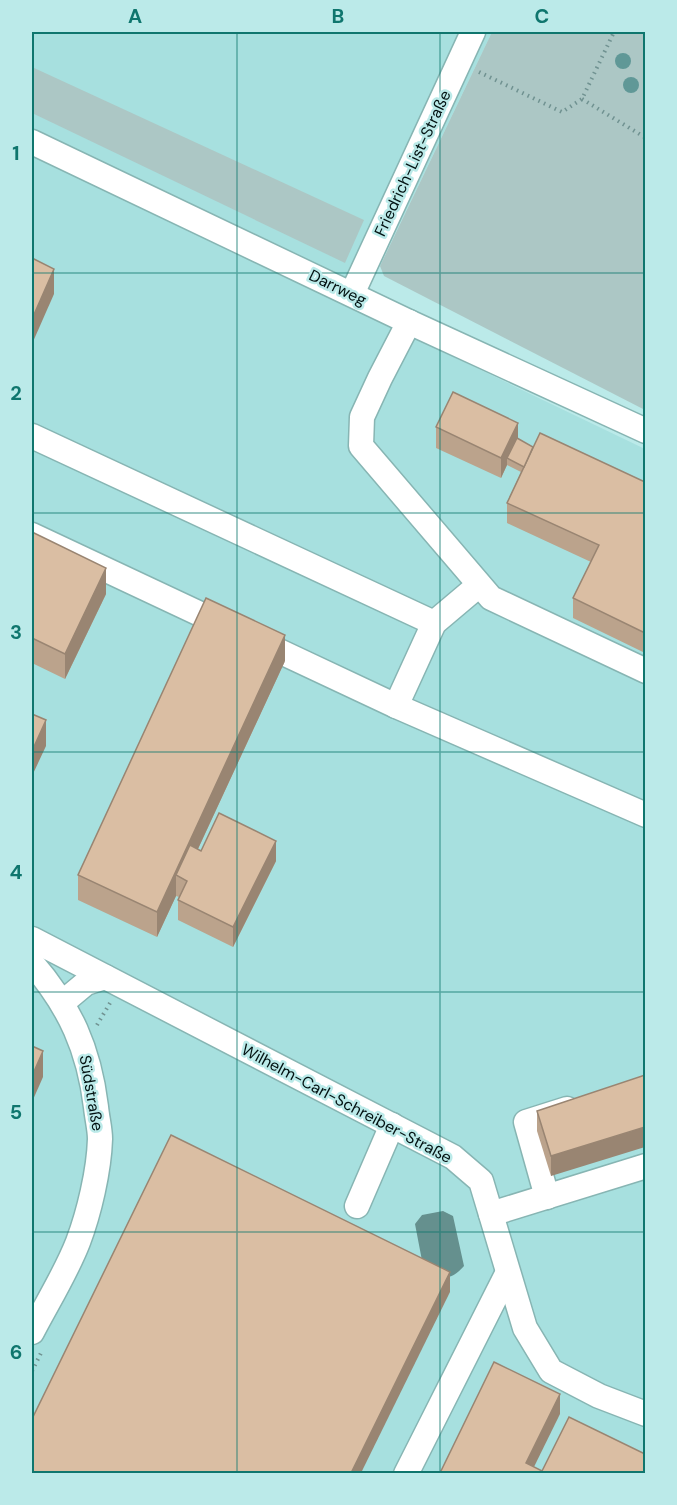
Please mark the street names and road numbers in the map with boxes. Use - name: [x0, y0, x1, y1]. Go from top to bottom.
- street label: Friedrich-List-Straße: [369, 87, 456, 240]
- street label: Darrweg: [306, 265, 370, 310]
- street label: Wilhelm-Carl-Schreiber-Straße: [238, 1039, 456, 1168]
- street label: Südstraße: [75, 1054, 108, 1133]

